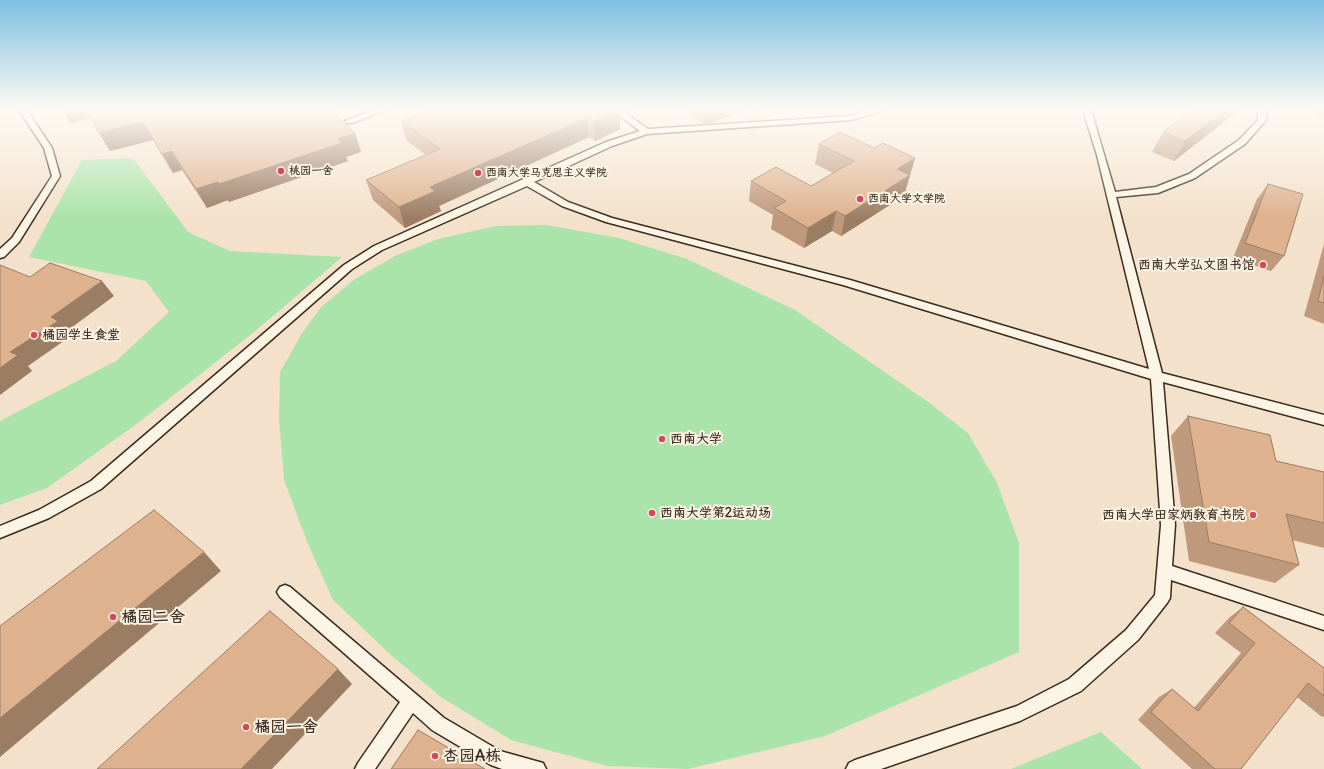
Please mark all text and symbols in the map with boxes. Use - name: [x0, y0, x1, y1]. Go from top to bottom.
- place label: 桃园一舍: [289, 164, 333, 178]
- marker: 桃园一舍: [276, 166, 286, 176]
- place label: 西南大学马克思主义学院: [486, 166, 607, 180]
- marker: 西南大学马克思主义学院: [473, 168, 483, 178]
- place label: 西南大学文学院: [868, 192, 945, 206]
- marker: 西南大学文学院: [855, 194, 865, 204]
- place label: 西南大学弘文图书馆: [1138, 257, 1255, 273]
- marker: 西南大学弘文图书馆: [1258, 260, 1268, 270]
- place label: 橘园学生食堂: [42, 327, 120, 343]
- marker: 橘园学生食堂: [29, 330, 39, 340]
- place label: 西南大学: [670, 431, 722, 447]
- marker: 西南大学: [657, 434, 667, 444]
- place label: 西南大学第2运动场: [660, 505, 771, 521]
- place label: 西南大学田家炳教育书院: [1102, 507, 1245, 523]
- marker: 西南大学第2运动场: [647, 508, 657, 518]
- marker: 西南大学田家炳教育书院: [1248, 510, 1258, 520]
- place label: 橘园二舍: [121, 607, 185, 627]
- marker: 橘园二舍: [108, 612, 118, 622]
- place label: 橘园一舍: [254, 717, 318, 737]
- marker: 橘园一舍: [241, 722, 251, 732]
- place label: 杏园A栋: [443, 746, 501, 766]
- marker: 杏园A栋: [430, 751, 440, 761]

